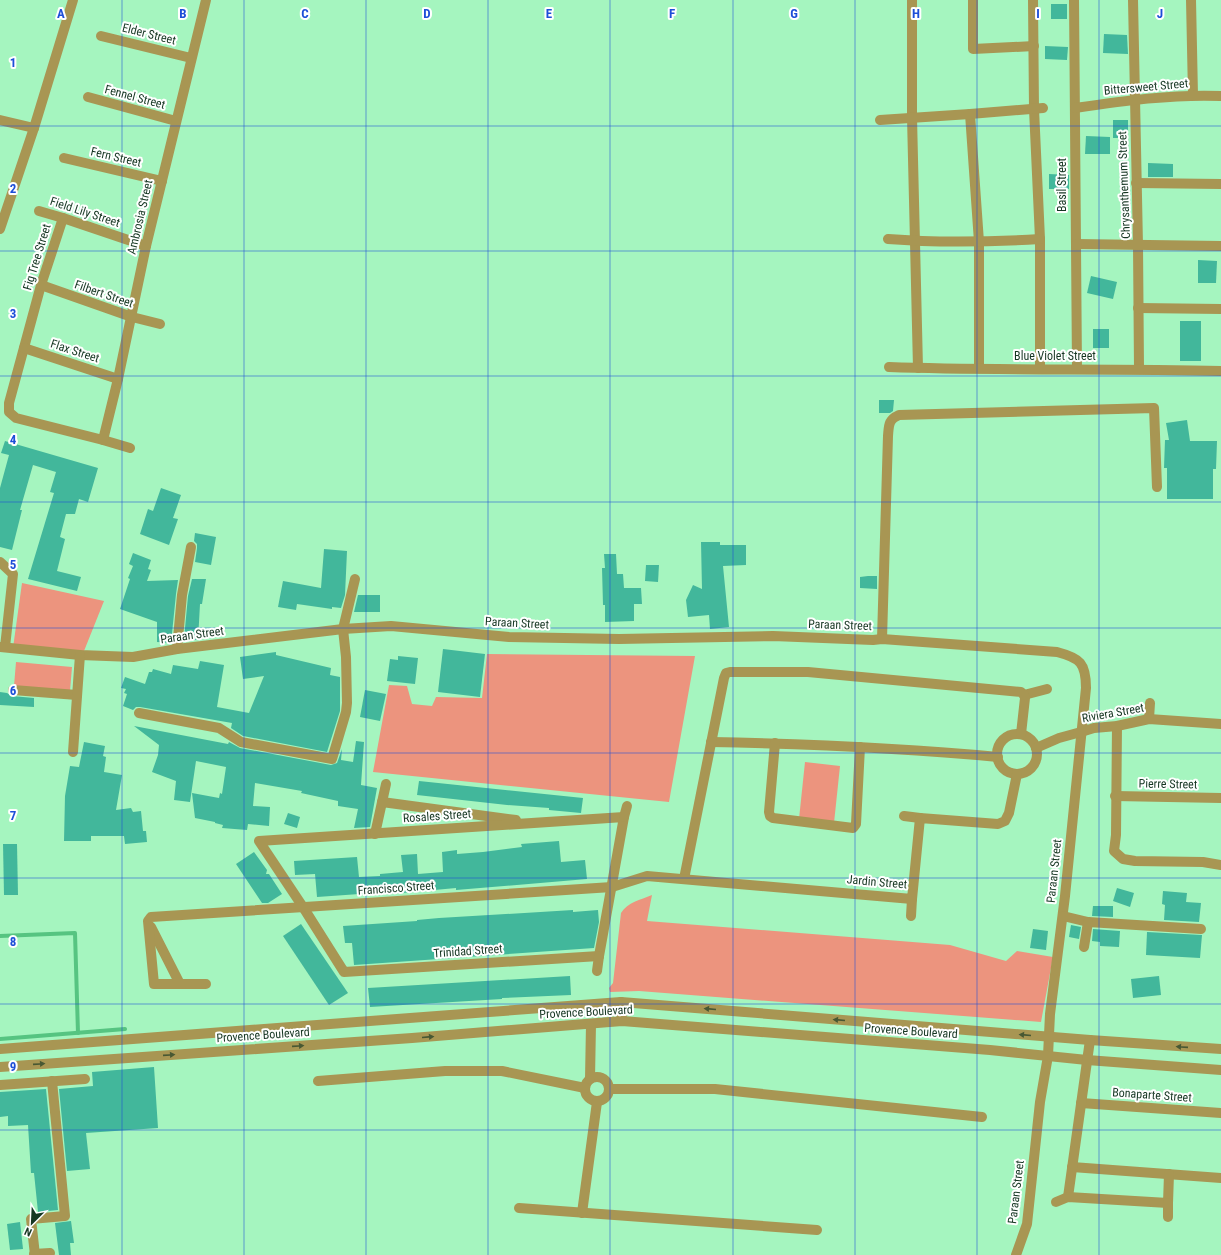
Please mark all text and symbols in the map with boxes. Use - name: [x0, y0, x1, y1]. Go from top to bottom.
- text: A: [57, 6, 65, 21]
- text: B: [179, 6, 187, 21]
- text: C: [301, 6, 309, 21]
- text: D: [423, 6, 431, 21]
- text: E: [546, 6, 553, 21]
- text: F: [669, 6, 675, 21]
- text: G: [790, 6, 798, 21]
- text: H: [912, 6, 920, 21]
- text: I: [1036, 6, 1040, 21]
- text: J: [1157, 6, 1163, 21]
- street label: Elder Street: [121, 21, 178, 48]
- text: 1: [10, 55, 16, 70]
- street label: Bittersweet Street: [1103, 76, 1189, 98]
- street label: Fennel Street: [103, 82, 167, 112]
- street label: Chrysanthemum Street: [1115, 130, 1133, 239]
- street label: Fern Street: [89, 144, 143, 170]
- street label: Basil Street: [1055, 157, 1069, 212]
- street label: Ambrosia Street: [125, 178, 156, 256]
- text: 2: [10, 181, 17, 196]
- street label: Field Lily Street: [48, 194, 122, 230]
- street label: Fig Tree Street: [20, 222, 54, 292]
- street label: Filbert Street: [73, 277, 136, 311]
- text: 3: [10, 306, 16, 321]
- street label: Flax Street: [49, 337, 102, 366]
- street label: Blue Violet Street: [1014, 349, 1096, 363]
- text: 4: [10, 432, 17, 447]
- text: 5: [10, 557, 17, 572]
- street label: Paraan Street: [485, 614, 550, 632]
- street label: Paraan Street: [808, 617, 873, 633]
- street label: Paraan Street: [159, 624, 225, 646]
- text: 6: [10, 683, 17, 698]
- street label: Riviera Street: [1081, 701, 1146, 725]
- street label: Pierre Street: [1139, 776, 1198, 792]
- street label: Rosales Street: [402, 807, 472, 825]
- text: 7: [10, 808, 17, 823]
- street label: Paraan Street: [1044, 838, 1064, 904]
- street label: Jardin Street: [846, 872, 908, 892]
- street label: Francisco Street: [357, 878, 435, 898]
- text: 8: [10, 934, 16, 949]
- street label: Trinidad Street: [433, 942, 504, 960]
- street label: Provence Boulevard: [539, 1003, 633, 1021]
- one-way arrow: [704, 1006, 716, 1013]
- one-way arrow: [833, 1016, 845, 1023]
- street label: Provence Boulevard: [864, 1021, 958, 1041]
- street label: Provence Boulevard: [216, 1025, 310, 1045]
- one-way arrow: [1019, 1031, 1031, 1038]
- one-way arrow: [422, 1033, 434, 1040]
- one-way arrow: [292, 1042, 304, 1049]
- one-way arrow: [1176, 1043, 1188, 1050]
- one-way arrow: [163, 1051, 175, 1058]
- text: 9: [10, 1059, 16, 1074]
- one-way arrow: [33, 1060, 45, 1067]
- street label: Bonaparte Street: [1112, 1085, 1193, 1105]
- street label: Paraan Street: [1005, 1159, 1027, 1225]
- north arrow: [12, 1203, 52, 1243]
- text: N: [22, 1224, 34, 1239]

